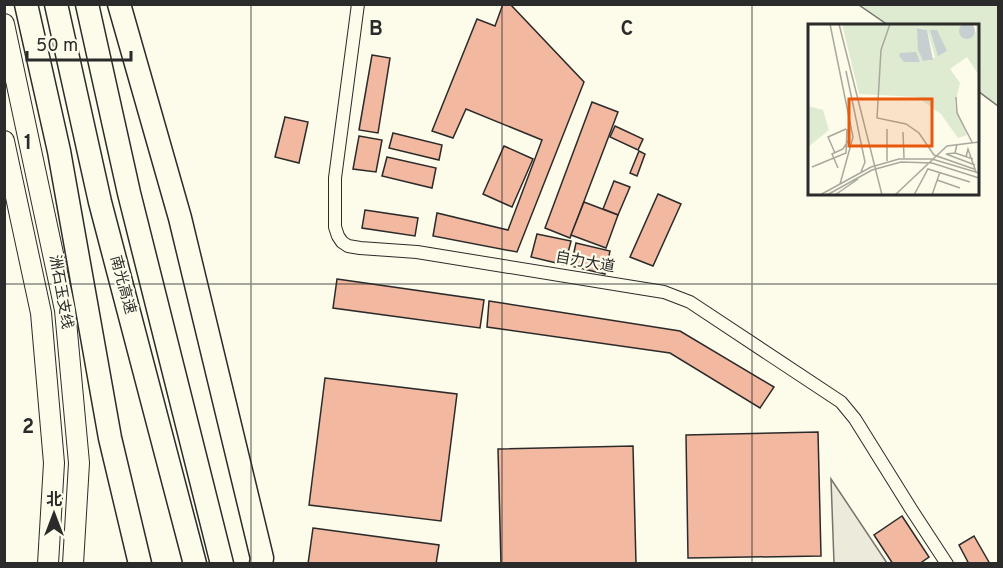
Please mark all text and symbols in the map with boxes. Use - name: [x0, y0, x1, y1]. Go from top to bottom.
- text: B: [369, 17, 383, 43]
- text: C: [621, 17, 633, 43]
- scale bar: [27, 24, 130, 62]
- inset map: [808, 24, 979, 195]
- text: 50 m: [36, 35, 78, 58]
- text: 1: [24, 131, 32, 157]
- street label: 自力大道: [554, 248, 616, 278]
- street label: 洲石玉支线: [44, 253, 77, 331]
- street label: 南光高速: [105, 254, 139, 316]
- text: 2: [22, 415, 34, 441]
- north arrow: [24, 484, 84, 544]
- text: 北: [46, 491, 62, 511]

